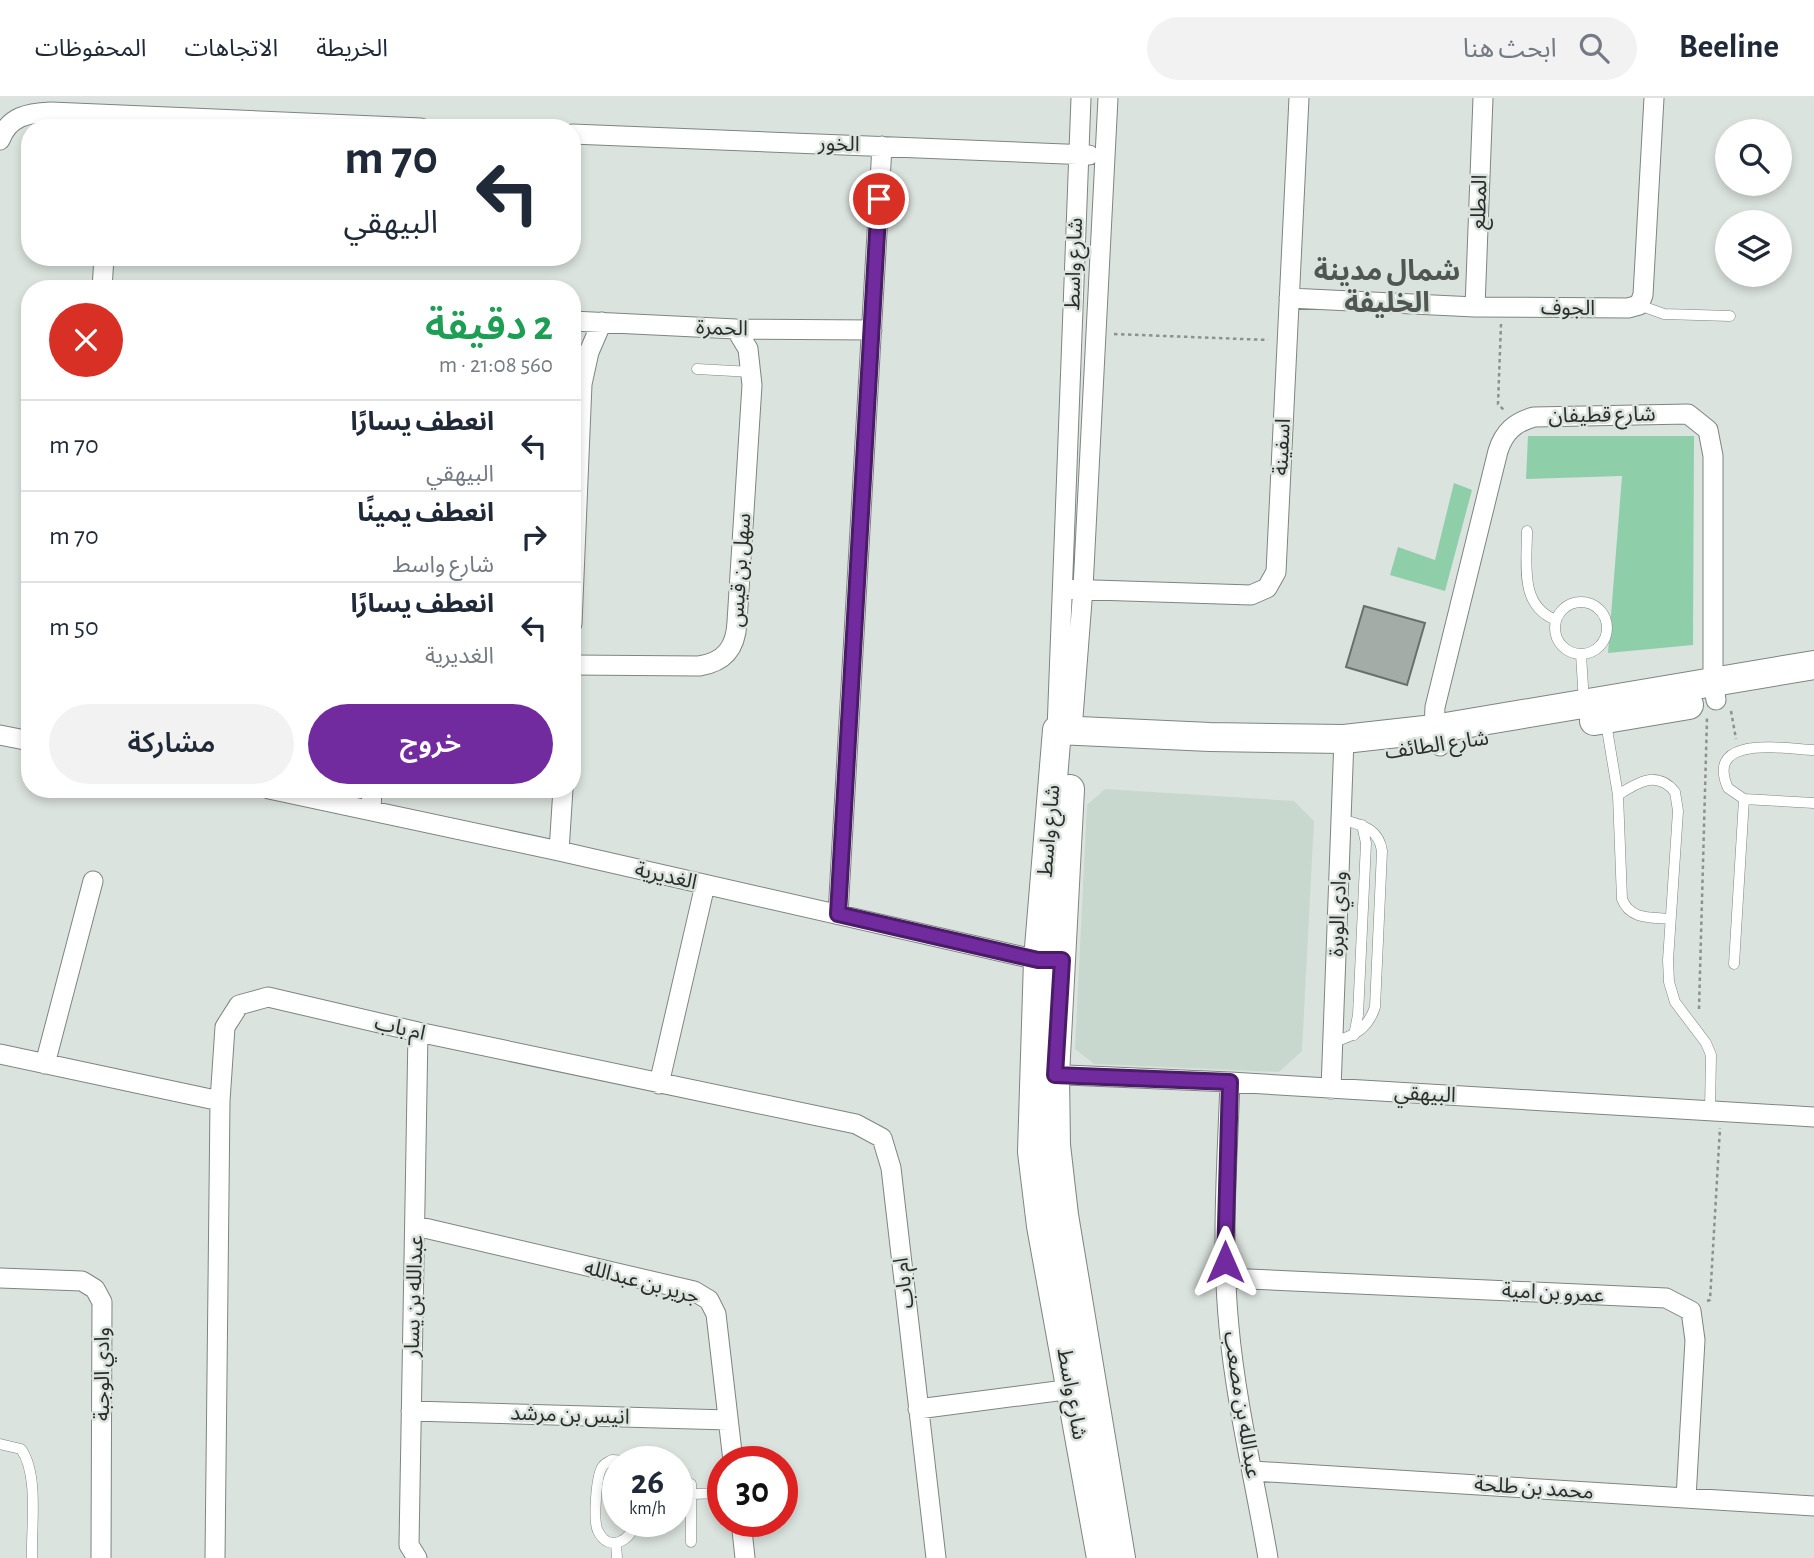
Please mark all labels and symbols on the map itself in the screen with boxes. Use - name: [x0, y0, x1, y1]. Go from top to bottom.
- street label: الخور: [817, 133, 860, 156]
- pin: [849, 169, 909, 229]
- street label: المطلع: [1468, 174, 1494, 230]
- street label: شارع واسط: [1062, 217, 1090, 311]
- district label: شمال مدينة الخليفة: [1314, 257, 1460, 318]
- street label: الجوف: [1541, 297, 1595, 320]
- street label: الحمرة: [696, 317, 748, 340]
- street label: شارع قطيفان: [1548, 404, 1656, 430]
- street label: اسفينة: [1270, 418, 1294, 476]
- street label: سهل بن قيس: [726, 512, 755, 628]
- street label: شارع الطائف: [1384, 727, 1491, 767]
- street label: شارع واسط: [1035, 784, 1067, 878]
- street label: الغديرية: [633, 859, 699, 894]
- street label: وادي الوبرة: [1326, 871, 1355, 957]
- street label: ام باب: [372, 1012, 427, 1049]
- street label: البيهقي: [1393, 1082, 1457, 1111]
- position arrow: [1188, 1225, 1262, 1299]
- street label: عبدالله بن يسار: [401, 1235, 428, 1358]
- street label: ام باب: [890, 1256, 923, 1310]
- street label: جرير بن عبدالله: [582, 1257, 702, 1308]
- street label: عمرو بن امية: [1501, 1280, 1605, 1307]
- street label: وادي الوجبة: [92, 1327, 117, 1421]
- street label: عبدالله بن مصعب: [1219, 1330, 1264, 1480]
- street label: شارع واسط: [1050, 1347, 1090, 1442]
- street label: انيس بن مرشد: [510, 1402, 630, 1429]
- speed limit sign: 30: [707, 1446, 798, 1537]
- street label: محمد بن طلحة: [1473, 1473, 1594, 1504]

